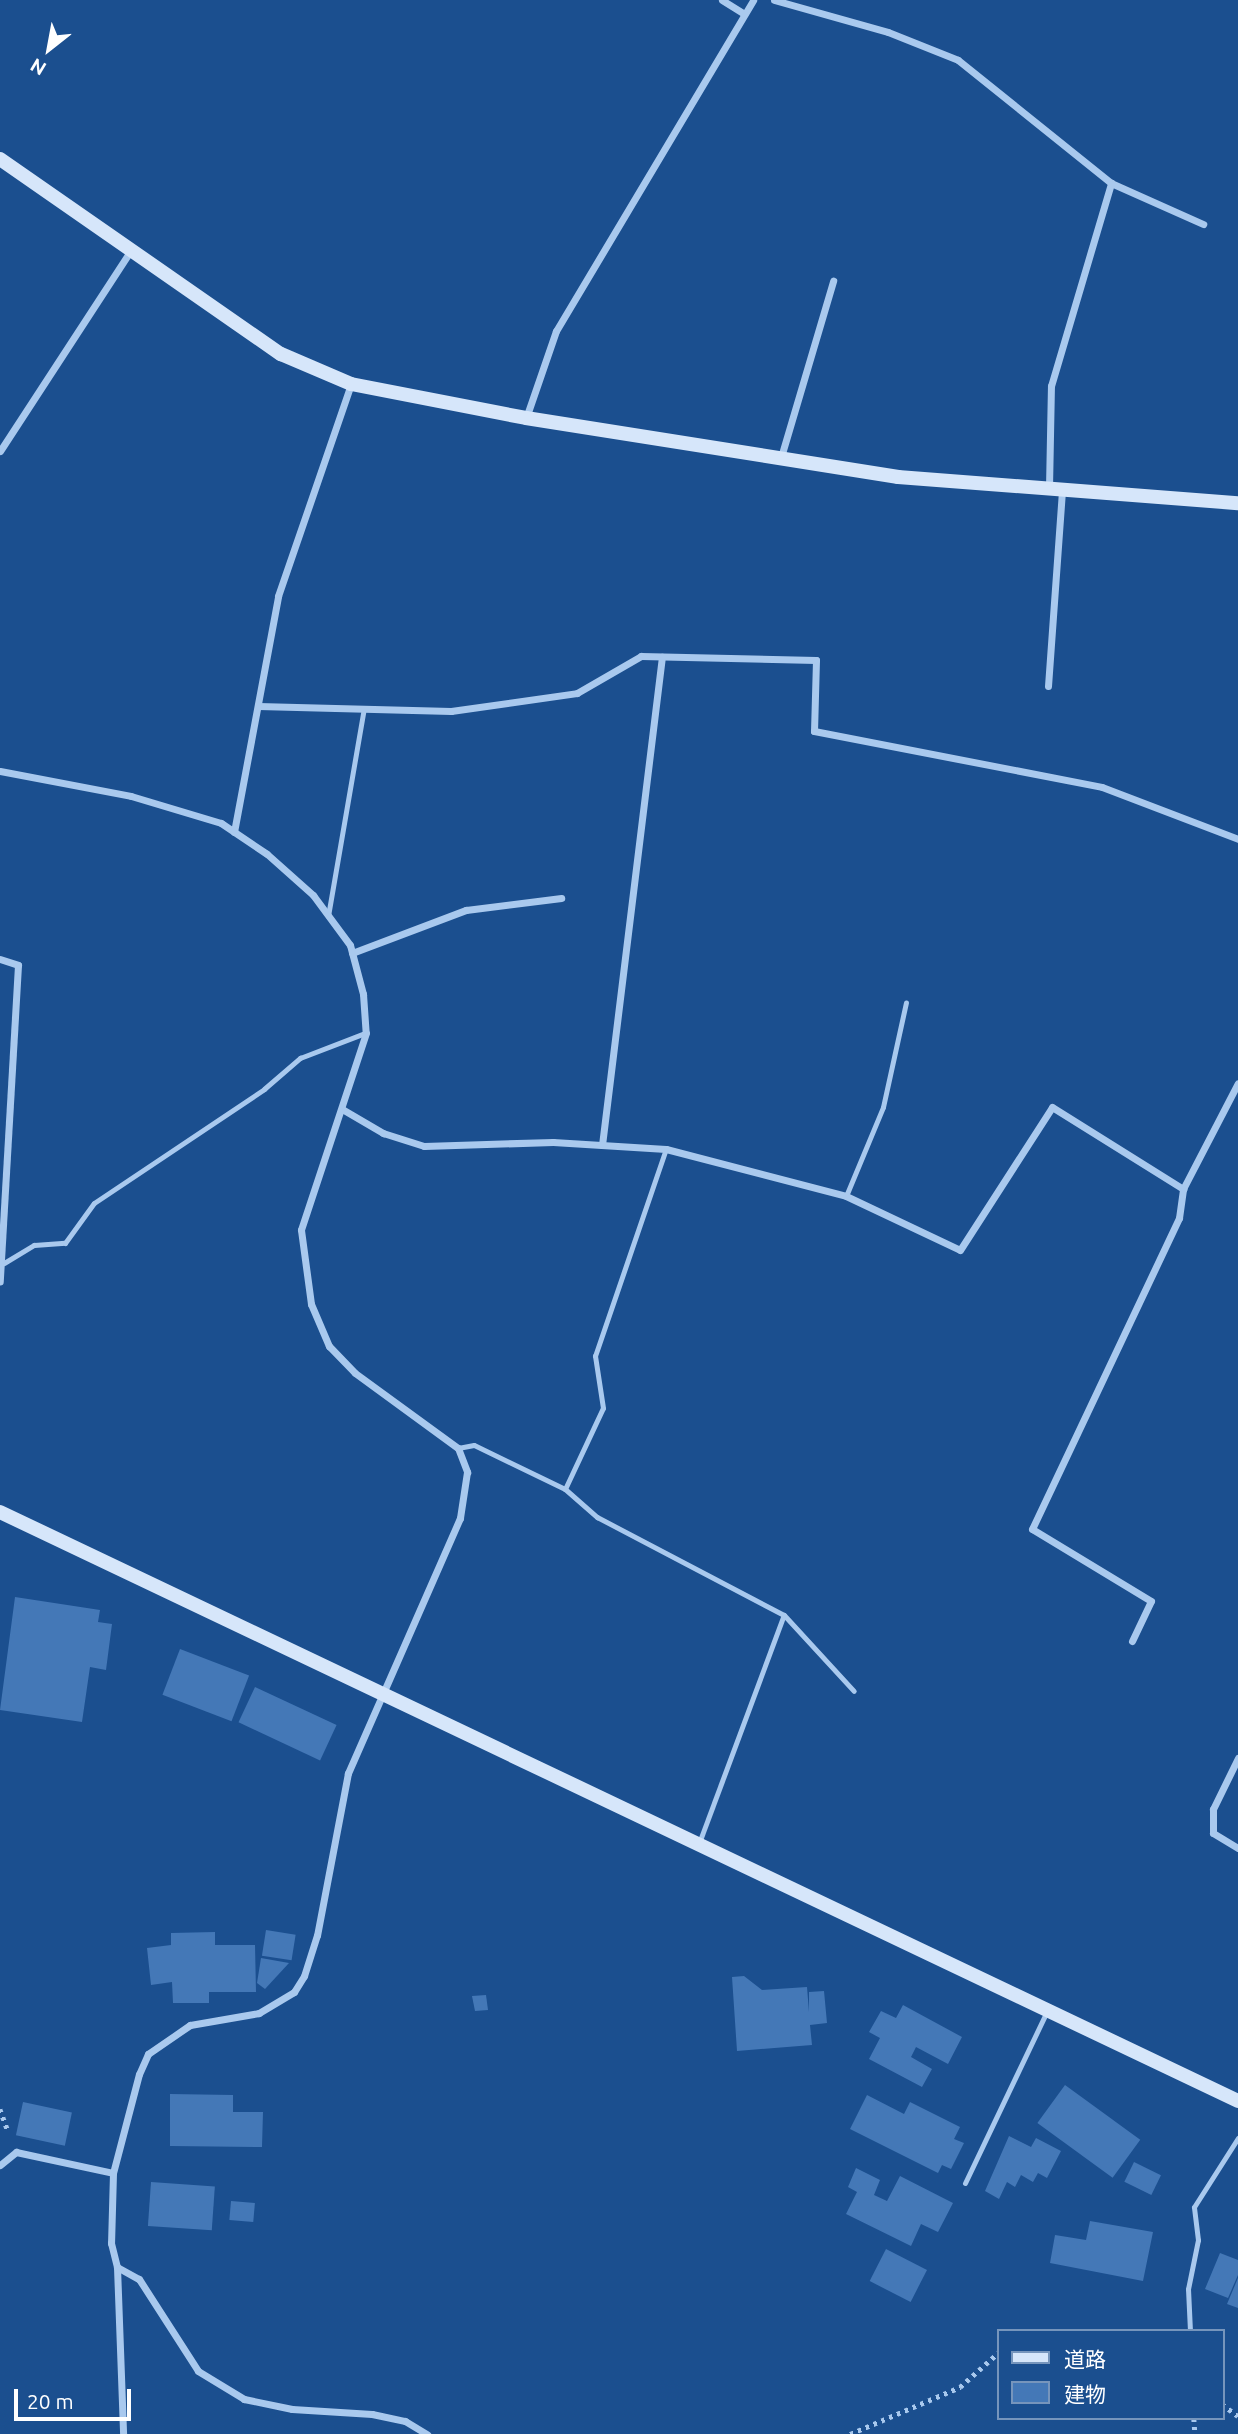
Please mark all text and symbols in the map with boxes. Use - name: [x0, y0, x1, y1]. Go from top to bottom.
- north arrow: [14, 14, 84, 84]
- text: N: [26, 54, 50, 80]
- legend: [996, 2329, 1224, 2420]
- text: 道路: [1064, 2347, 1106, 2371]
- scale bar: [18, 2374, 135, 2418]
- text: 建物: [1064, 2382, 1106, 2406]
- text: 20 m: [27, 2389, 74, 2413]

